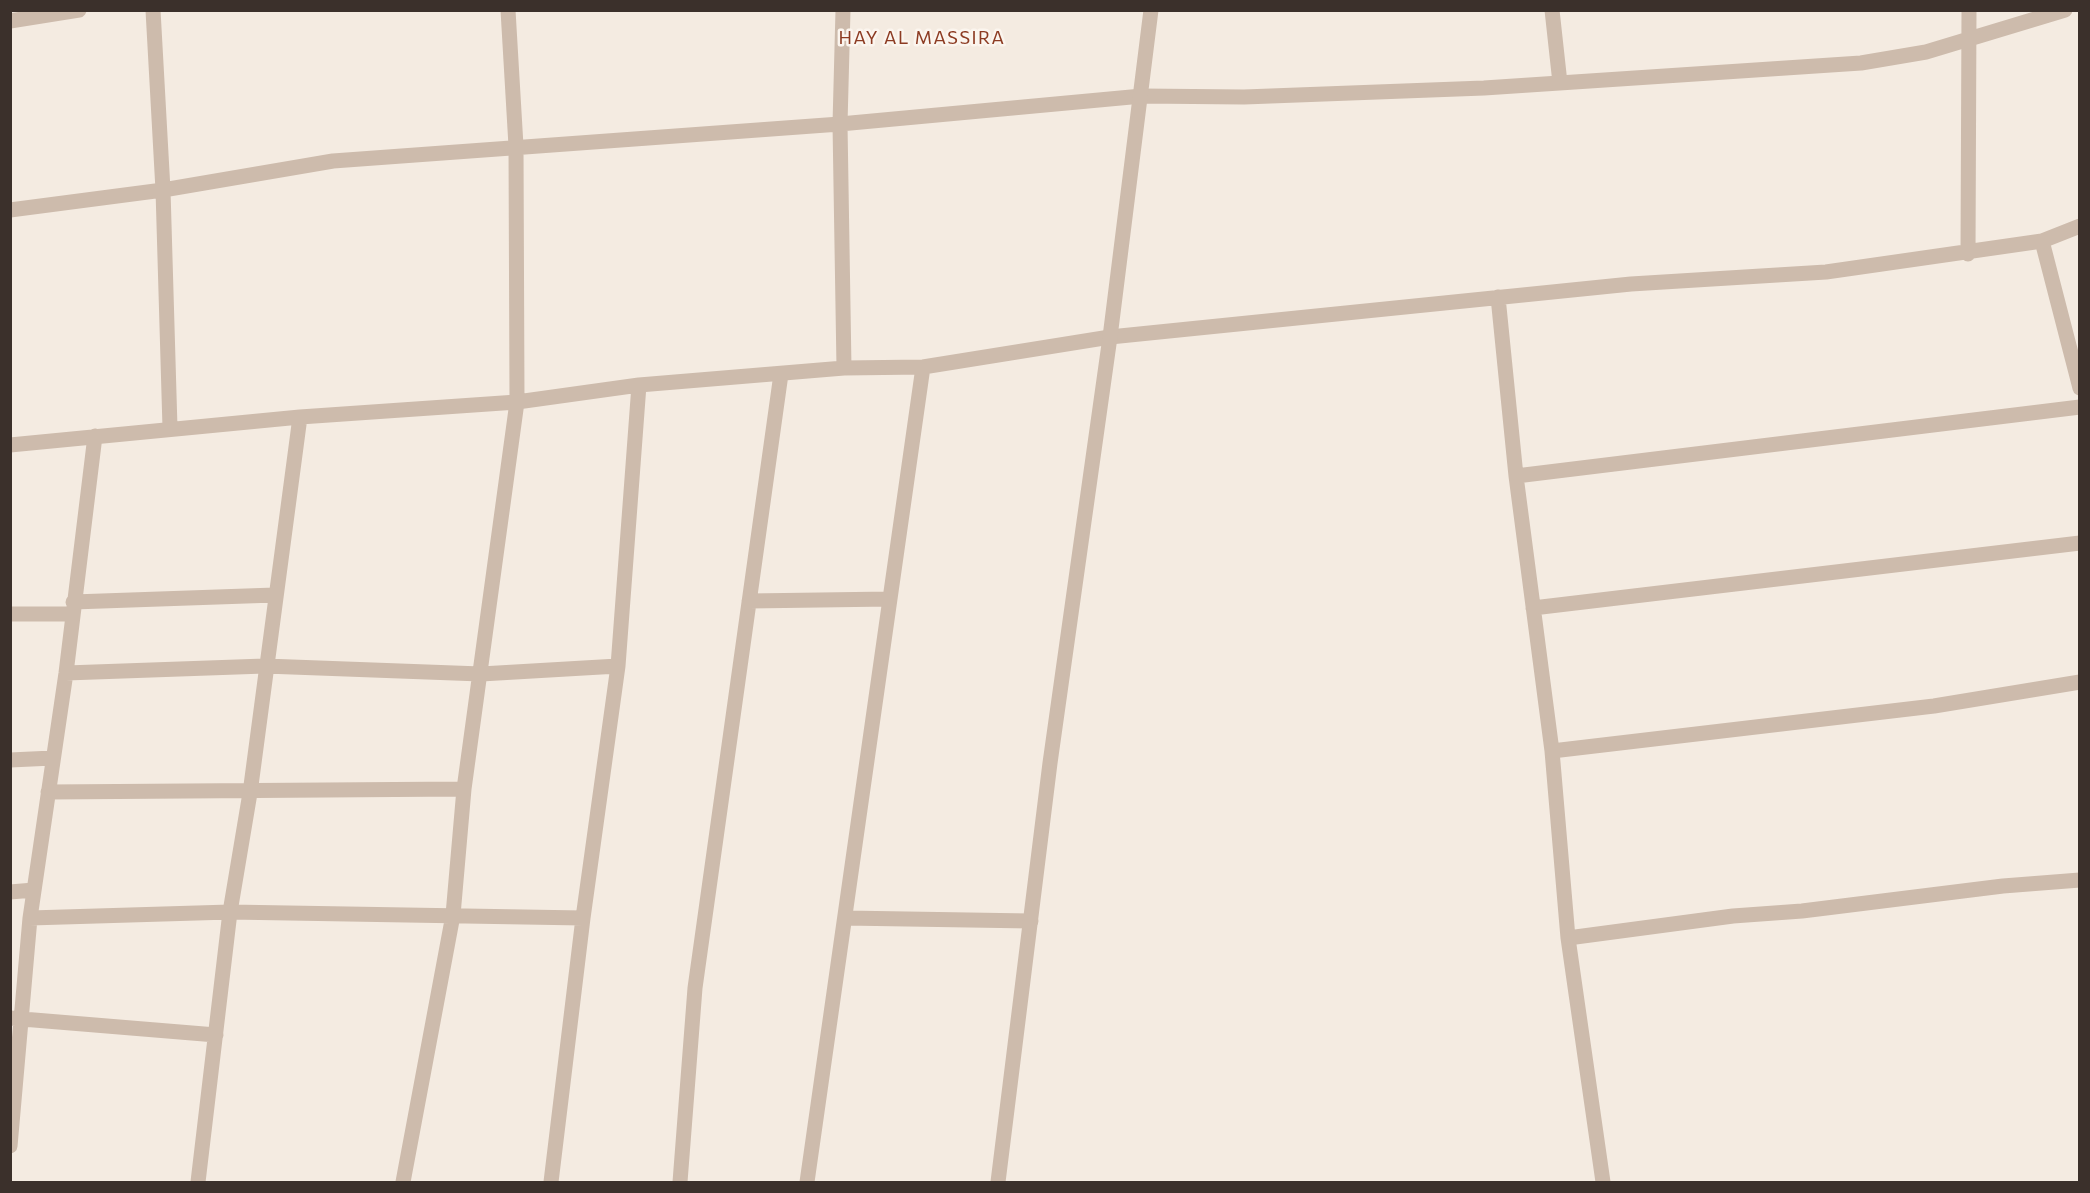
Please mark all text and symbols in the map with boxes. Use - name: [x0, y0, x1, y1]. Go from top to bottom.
- district label: HAY AL MASSIRA: [839, 27, 1005, 49]

